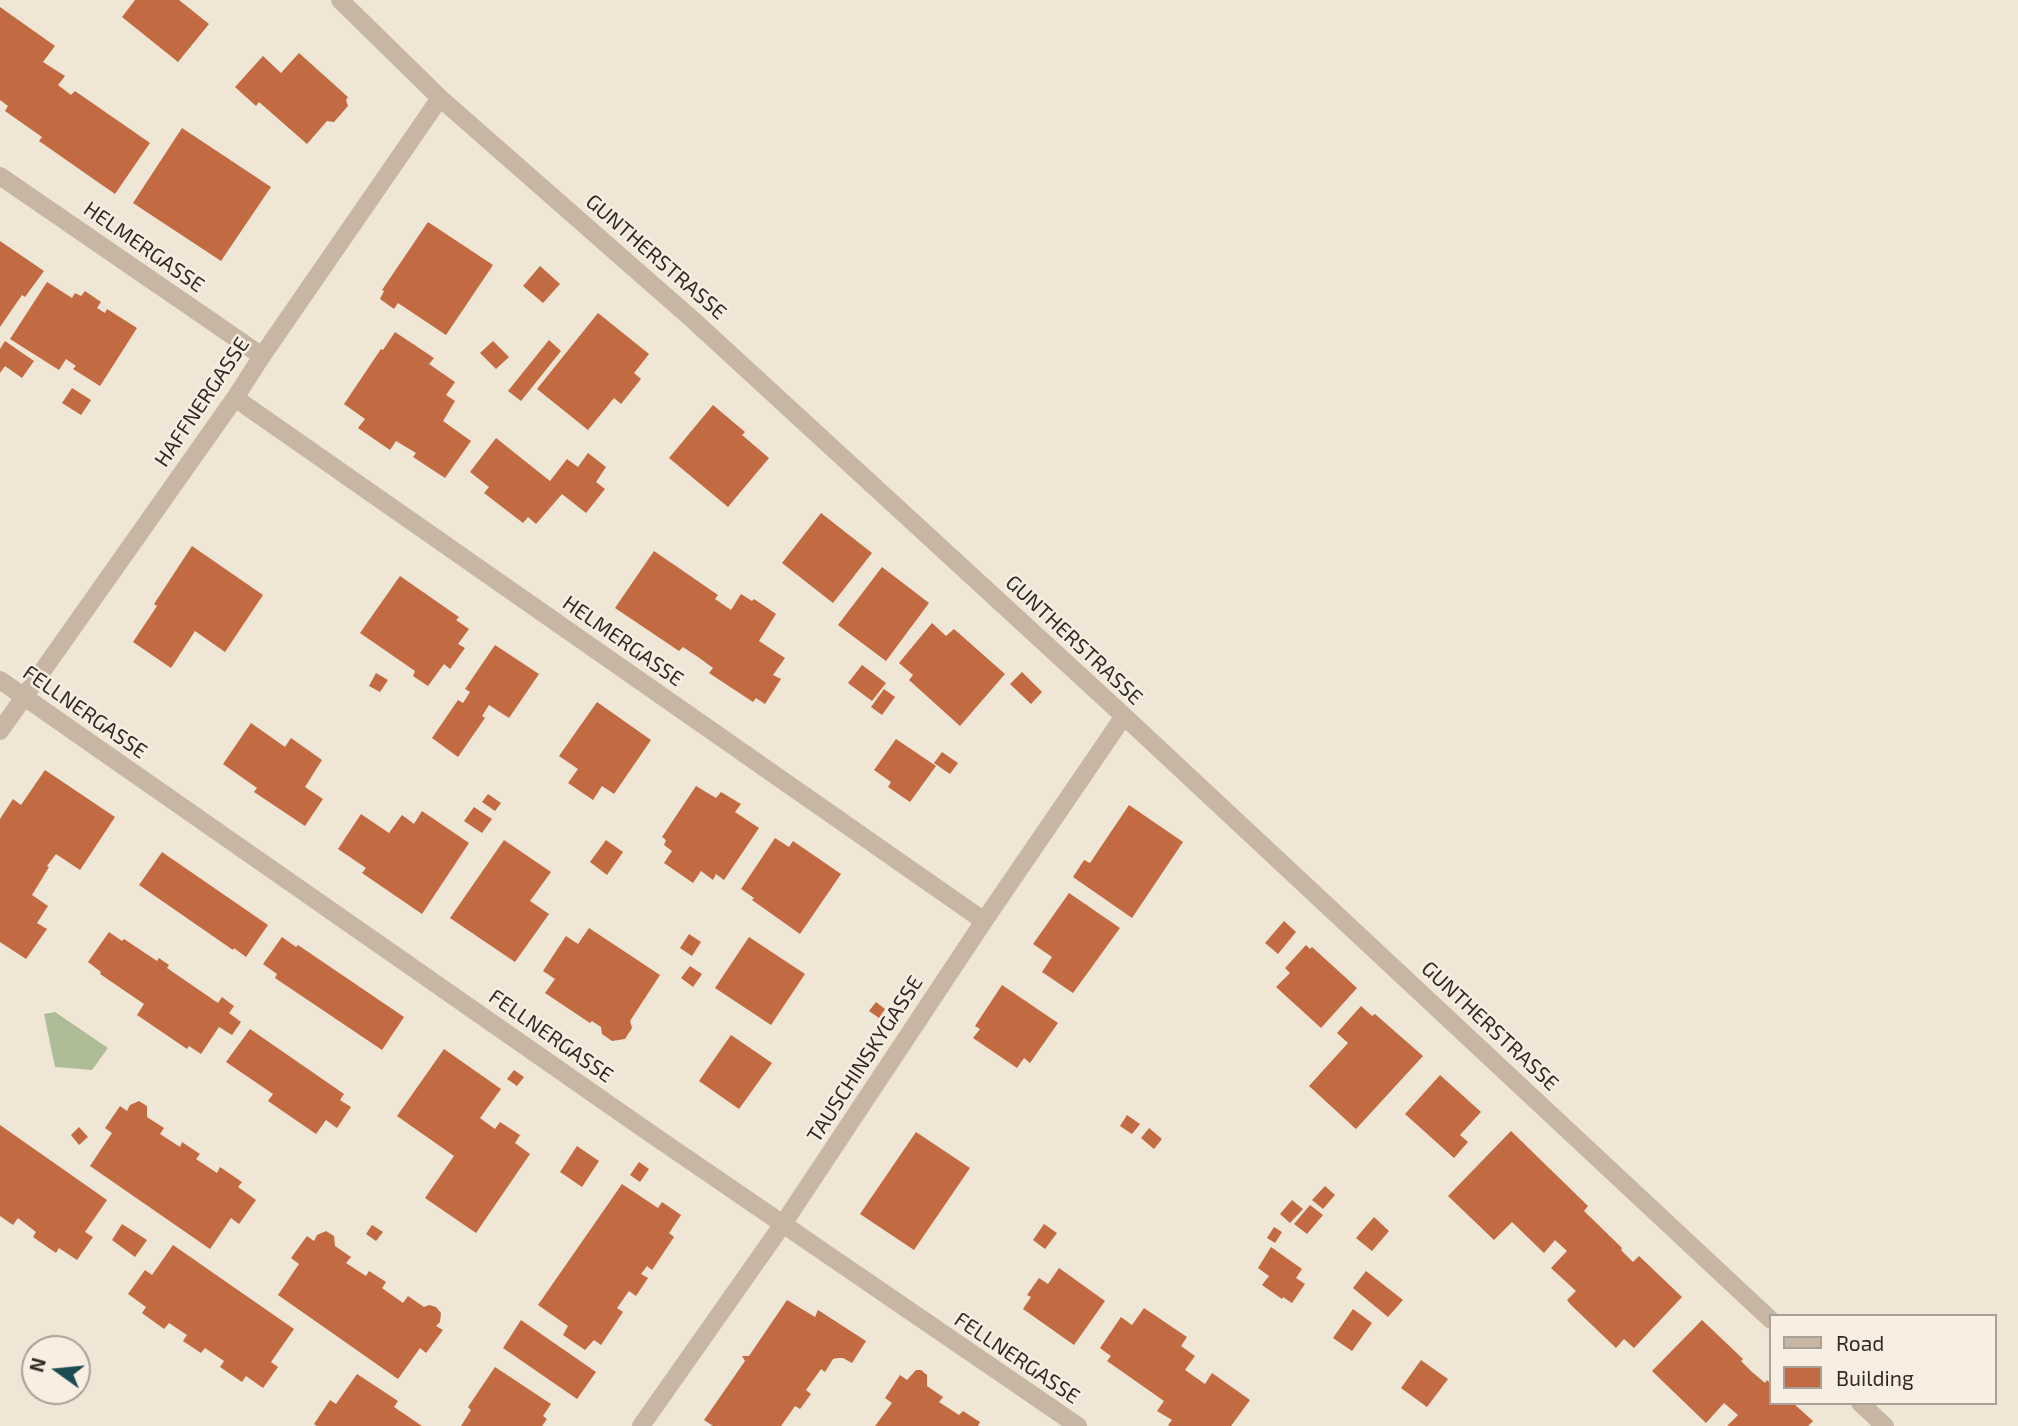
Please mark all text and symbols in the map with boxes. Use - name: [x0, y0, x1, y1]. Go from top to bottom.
- street label: GUNTHERSTRASSE: [580, 189, 732, 325]
- street label: HELMERGASSE: [79, 196, 209, 298]
- street label: HAFFNERGASSE: [149, 332, 255, 472]
- street label: GUNTHERSTRASSE: [1000, 570, 1148, 710]
- street label: HELMERGASSE: [558, 590, 688, 692]
- street label: FELLNERGASSE: [18, 660, 152, 764]
- street label: GUNTHERSTRASSE: [1416, 956, 1564, 1096]
- street label: TAUSCHINSKYGASSE: [802, 971, 928, 1147]
- street label: FELLNERGASSE: [484, 984, 618, 1088]
- street label: FELLNERGASSE: [950, 1307, 1084, 1409]
- legend: [1770, 1314, 1997, 1405]
- text: Road: [1836, 1330, 1884, 1355]
- north arrow: [21, 1335, 91, 1405]
- text: N: [24, 1355, 50, 1375]
- text: Building: [1836, 1365, 1914, 1390]

